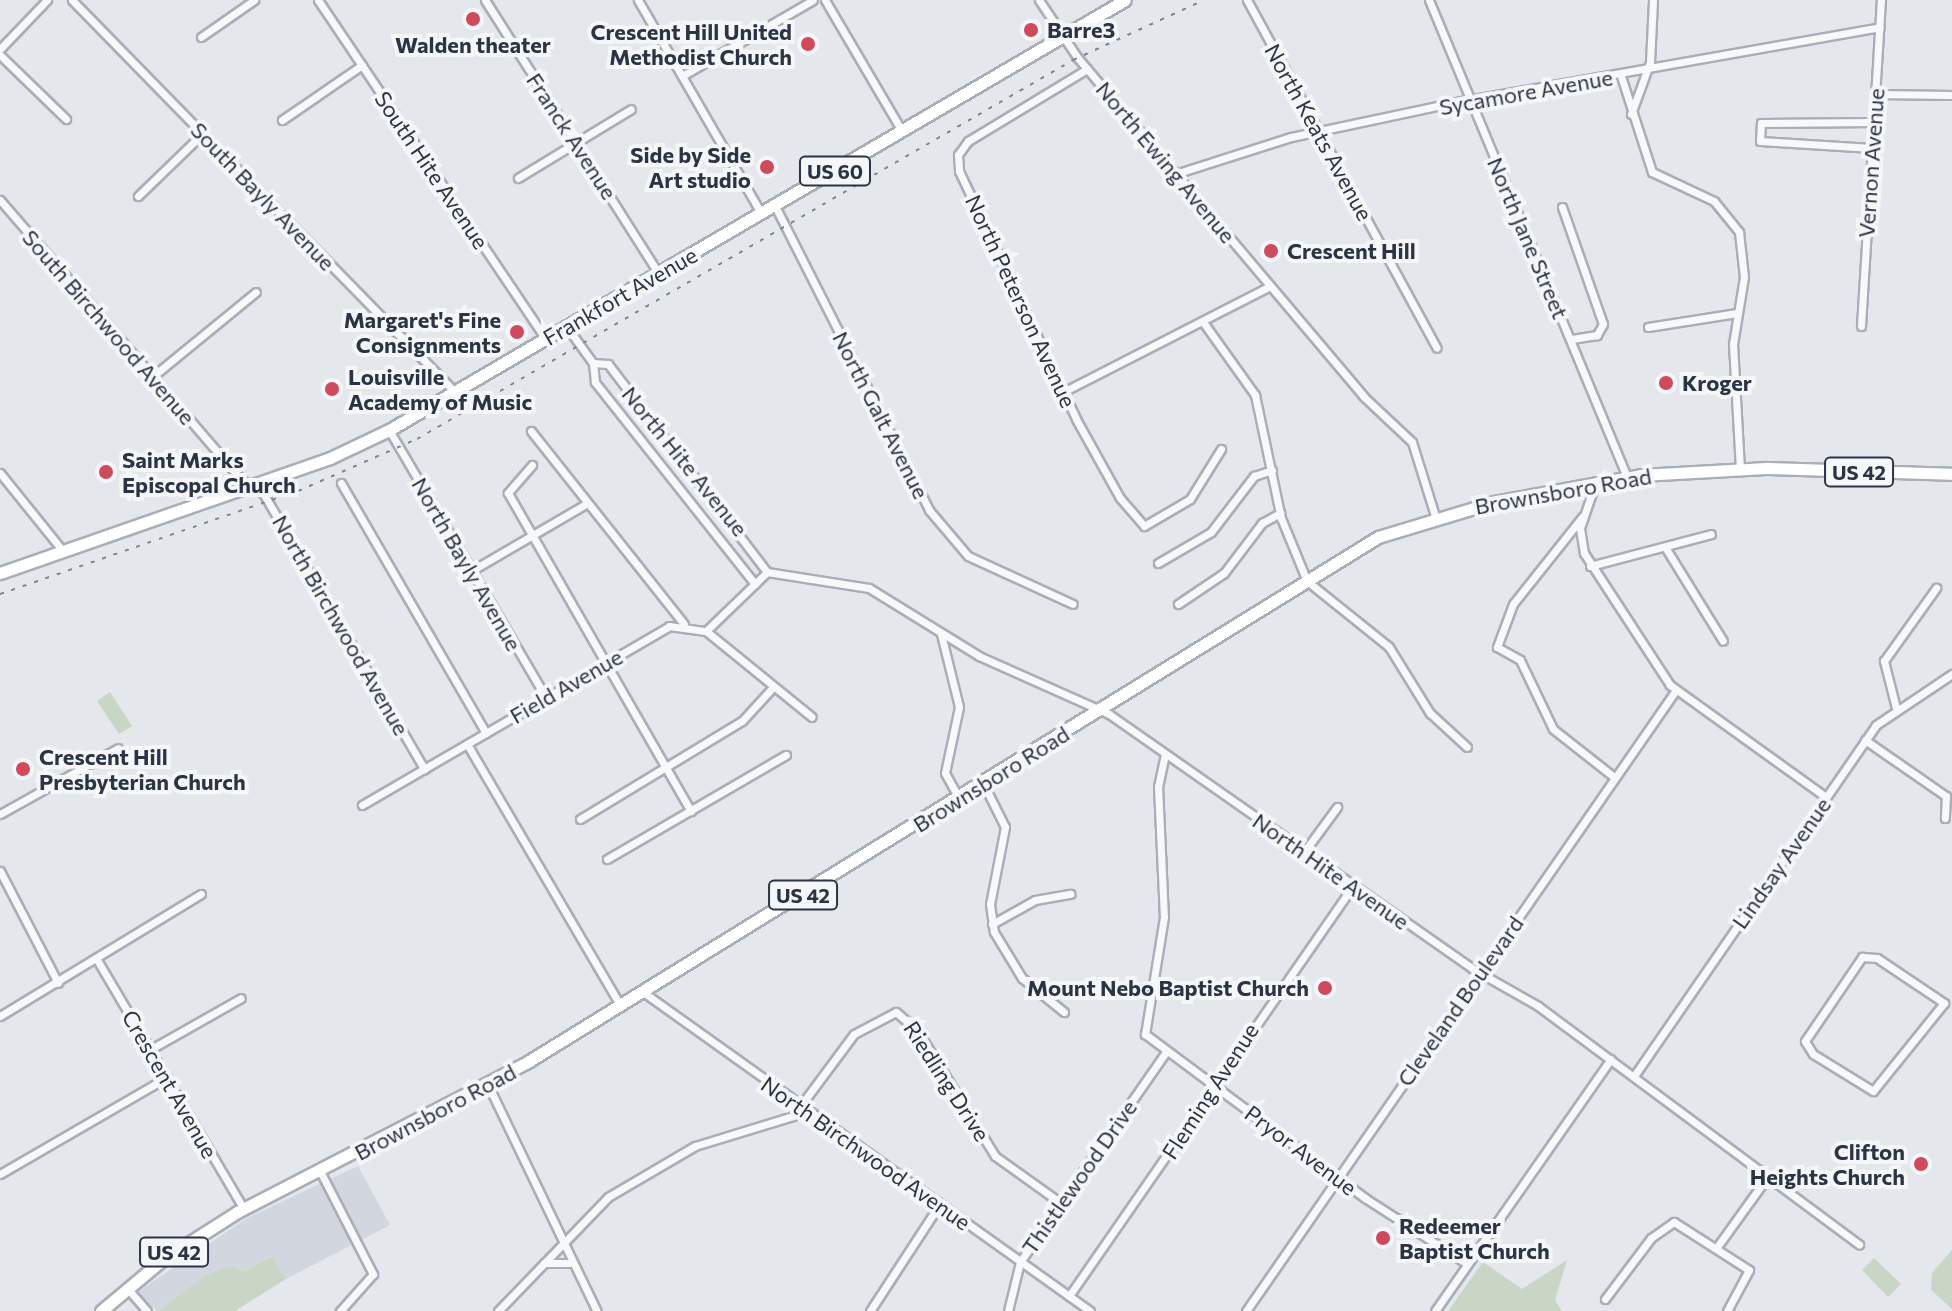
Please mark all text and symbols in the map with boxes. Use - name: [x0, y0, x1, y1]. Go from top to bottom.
- marker: Walden theater: [464, 10, 482, 28]
- place label: Barre3: [1047, 17, 1115, 43]
- place label: Crescent Hill United Methodist Church: [591, 18, 792, 70]
- marker: Barre3: [1022, 21, 1040, 39]
- place label: Walden theater: [395, 32, 551, 58]
- marker: Crescent Hill United Methodist Church: [799, 35, 817, 53]
- street label: North Keats Avenue: [1259, 39, 1379, 225]
- street label: Sycamore Avenue: [1437, 64, 1615, 120]
- street label: Franck Avenue: [521, 68, 623, 204]
- street label: North Ewing Avenue: [1091, 76, 1241, 248]
- street label: South Hite Avenue: [370, 86, 494, 254]
- street label: Vernon Avenue: [1853, 87, 1889, 239]
- street label: South Bayly Avenue: [186, 117, 340, 275]
- place label: Side by Side Art studio: [630, 141, 751, 192]
- street label: North Jane Street: [1482, 153, 1574, 323]
- road number: US 60: [797, 155, 873, 187]
- marker: Side by Side Art studio: [758, 158, 776, 176]
- street label: North Peterson Avenue: [960, 191, 1082, 411]
- street label: South Birchwood Avenue: [17, 224, 201, 430]
- place label: Crescent Hill: [1287, 238, 1416, 264]
- street label: Frankfort Avenue: [538, 241, 702, 351]
- marker: Crescent Hill: [1262, 242, 1280, 260]
- place label: Margaret's Fine Consignments: [344, 306, 501, 358]
- marker: Margaret's Fine Consignments: [508, 323, 526, 341]
- street label: North Galt Avenue: [827, 327, 935, 503]
- place label: Louisville Academy of Music: [348, 363, 532, 414]
- place label: Kroger: [1682, 370, 1752, 396]
- marker: Kroger: [1657, 374, 1675, 392]
- marker: Louisville Academy of Music: [323, 380, 341, 398]
- street label: North Hite Avenue: [617, 381, 753, 541]
- place label: Saint Marks Episcopal Church: [122, 446, 296, 498]
- road number: US 42: [1823, 456, 1895, 488]
- street label: Brownsboro Road: [1473, 462, 1653, 520]
- marker: Saint Marks Episcopal Church: [97, 463, 115, 481]
- street label: North Bayly Avenue: [407, 473, 527, 655]
- street label: North Birchwood Avenue: [267, 510, 415, 740]
- street label: Field Avenue: [505, 643, 627, 729]
- street label: Brownsboro Road: [908, 720, 1074, 838]
- place label: Crescent Hill Presbyterian Church: [39, 743, 246, 794]
- marker: Crescent Hill Presbyterian Church: [14, 760, 32, 778]
- street label: Lindsay Avenue: [1726, 792, 1836, 934]
- street label: North Hite Avenue: [1248, 807, 1414, 935]
- road number: US 42: [767, 879, 839, 911]
- street label: Cleveland Boulevard: [1391, 911, 1529, 1091]
- place label: Mount Nebo Baptist Church: [1027, 975, 1309, 1001]
- marker: Mount Nebo Baptist Church: [1316, 979, 1334, 997]
- street label: Crescent Avenue: [117, 1005, 223, 1163]
- street label: Riedling Drive: [898, 1016, 996, 1146]
- street label: Fleming Avenue: [1156, 1018, 1264, 1164]
- street label: Brownsboro Road: [350, 1058, 520, 1166]
- street label: North Birchwood Avenue: [756, 1071, 976, 1235]
- street label: Thistlewood Drive: [1016, 1095, 1142, 1259]
- street label: Pryor Avenue: [1240, 1099, 1362, 1201]
- place label: Clifton Heights Church: [1750, 1138, 1905, 1190]
- marker: Clifton Heights Church: [1912, 1155, 1930, 1173]
- place label: Redeemer Baptist Church: [1399, 1212, 1550, 1264]
- marker: Redeemer Baptist Church: [1374, 1229, 1392, 1247]
- road number: US 42: [138, 1236, 210, 1268]

